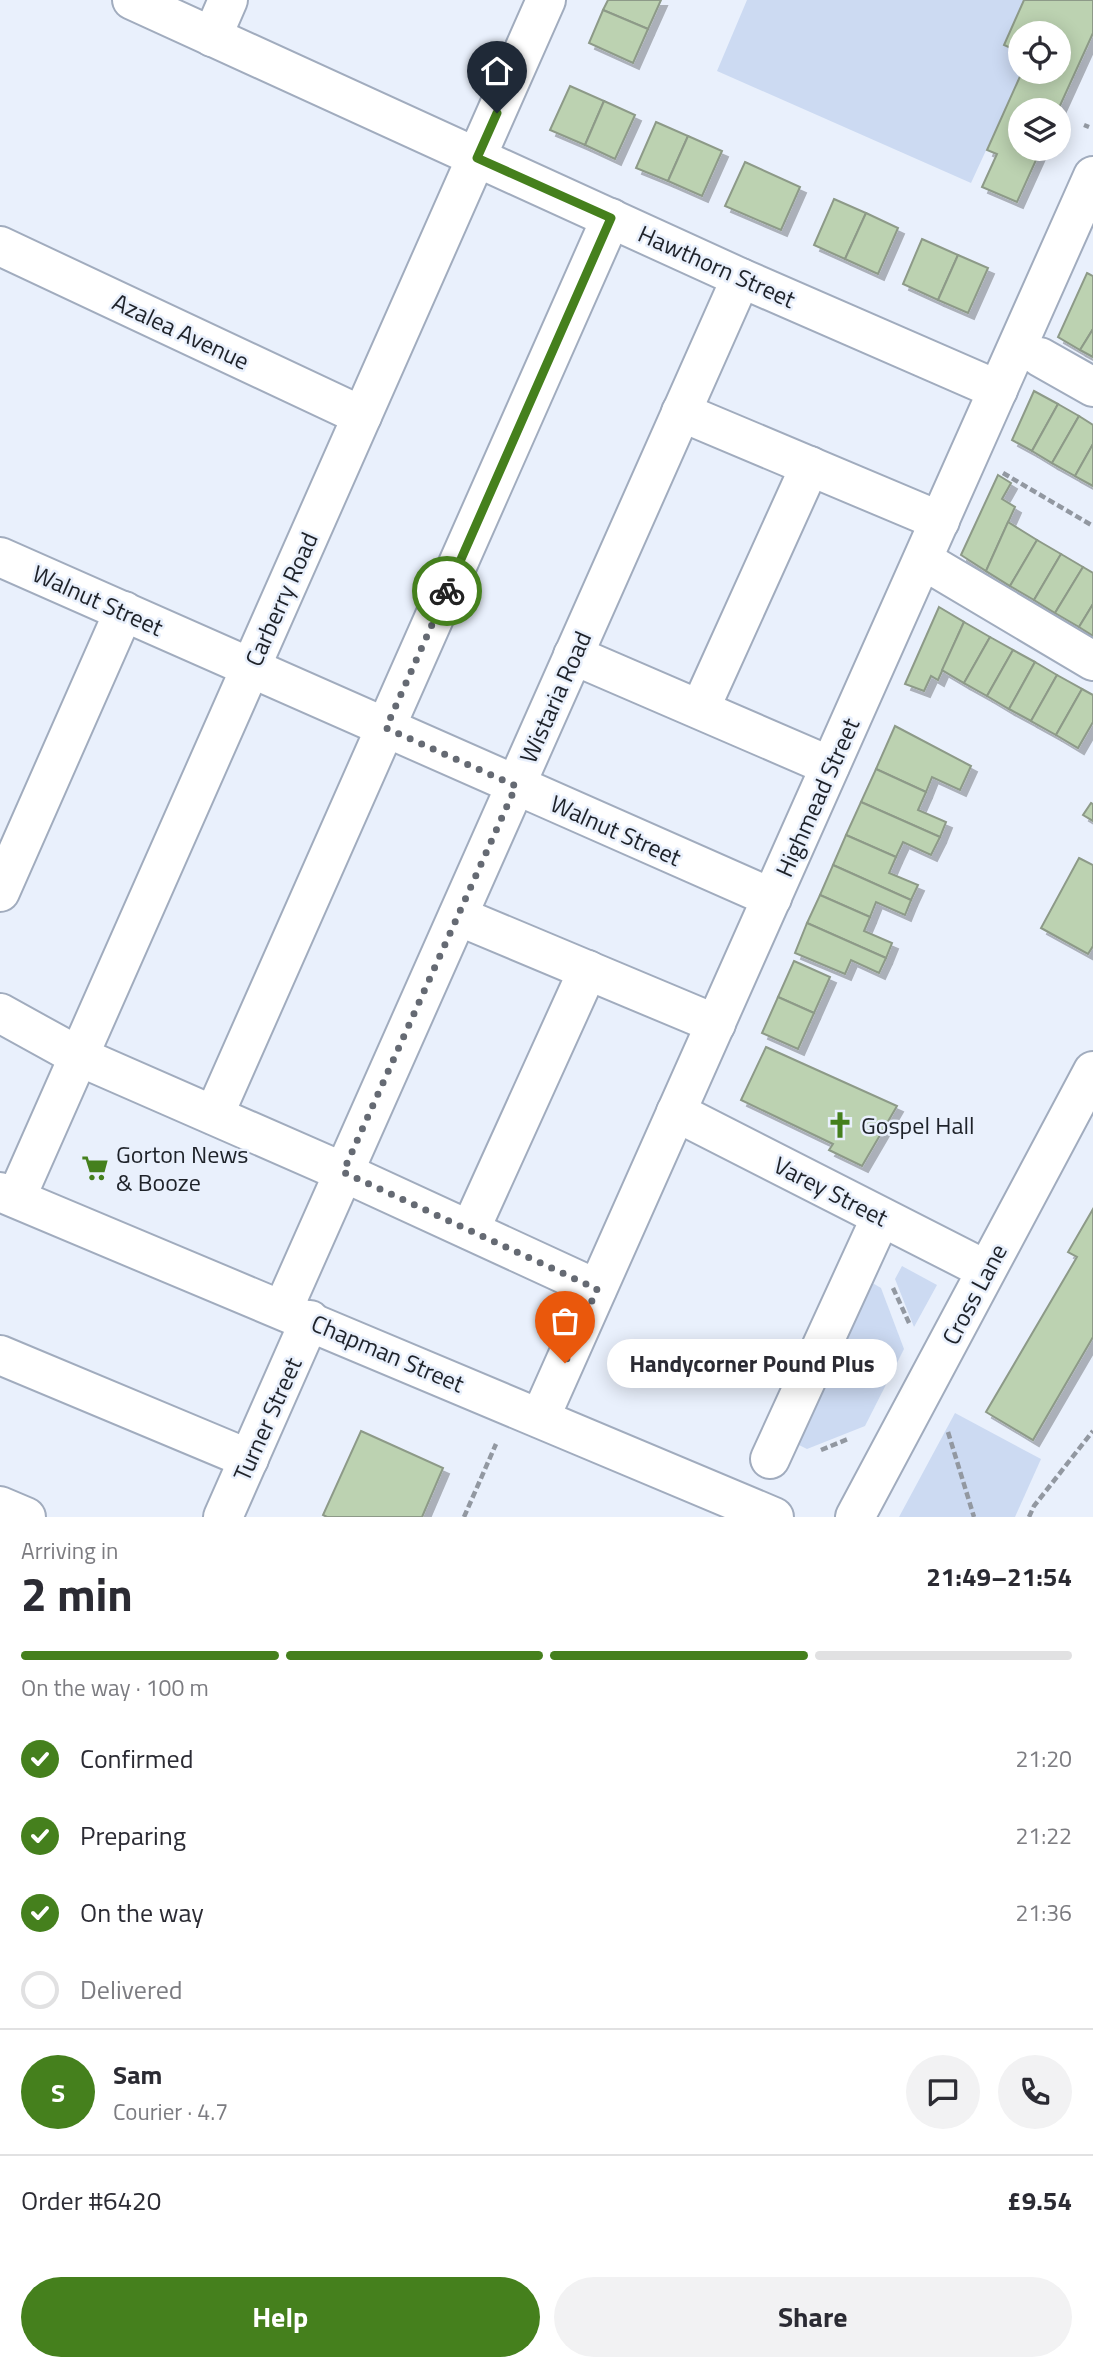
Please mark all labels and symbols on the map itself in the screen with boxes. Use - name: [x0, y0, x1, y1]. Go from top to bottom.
- pin: [467, 41, 527, 113]
- street label: Hawthorn Street: [633, 215, 802, 317]
- street label: Azalea Avenue: [107, 284, 255, 378]
- street label: Carberry Road: [235, 526, 327, 672]
- street label: Walnut Street: [27, 555, 170, 645]
- courier: [412, 556, 482, 626]
- street label: Wistaria Road: [510, 625, 600, 769]
- street label: Highmead Street: [766, 711, 868, 882]
- street label: Walnut Street: [545, 785, 688, 875]
- place label: Gospel Hall: [861, 1107, 975, 1143]
- church icon: Gospel Hall: [825, 1110, 855, 1140]
- place label: Gorton News & Booze: [116, 1136, 248, 1200]
- street label: Varey Street: [768, 1147, 895, 1235]
- supermarket icon: Gorton News & Booze: [80, 1153, 110, 1183]
- street label: Cross Lane: [932, 1237, 1016, 1351]
- pin: [535, 1291, 595, 1363]
- street label: Chapman Street: [306, 1305, 470, 1402]
- callout: Handycorner Pound Plus: [607, 1338, 898, 1388]
- street label: Turner Street: [224, 1351, 311, 1487]

